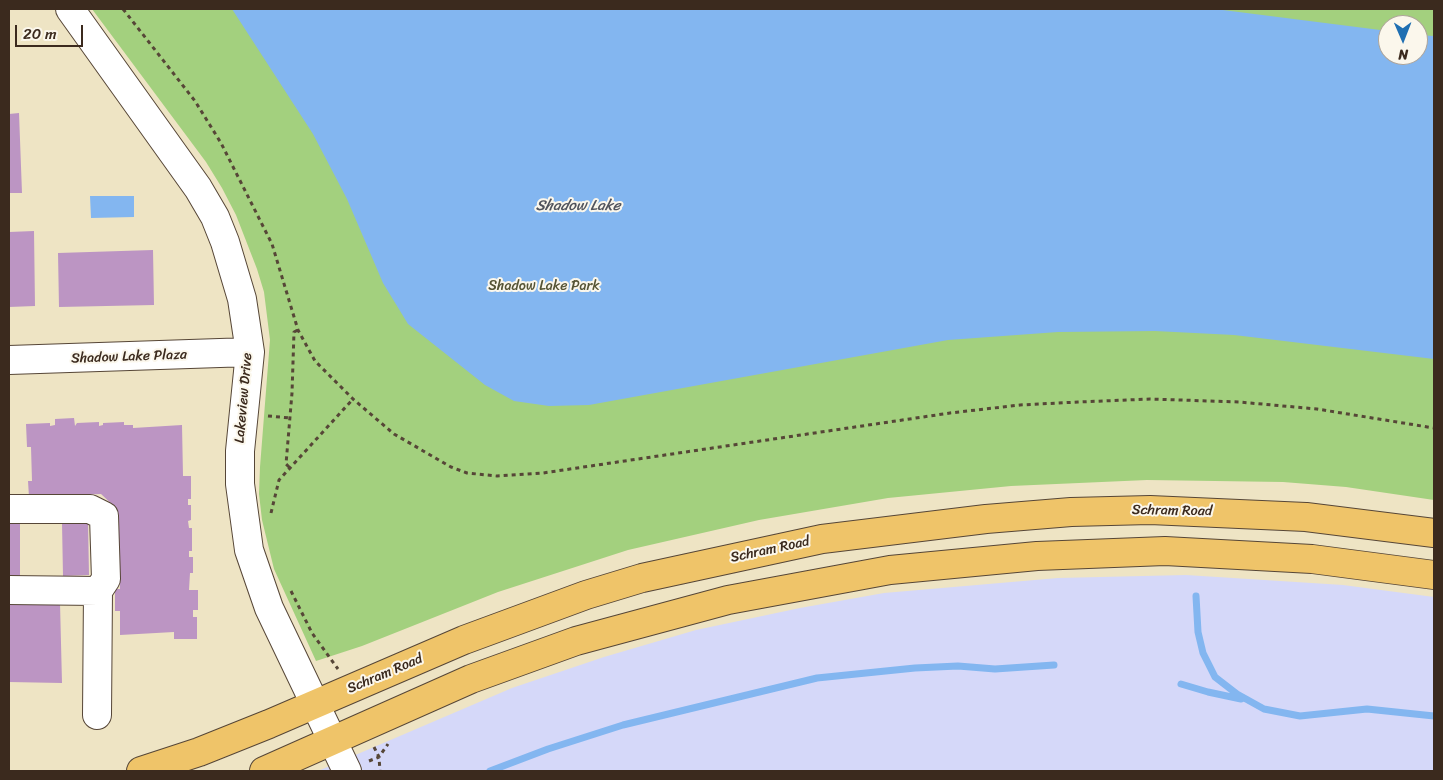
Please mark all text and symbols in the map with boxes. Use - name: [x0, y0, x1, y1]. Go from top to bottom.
- scale bar: [18, 15, 85, 47]
- north arrow: [1378, 15, 1428, 65]
- text: 20 m: [23, 21, 57, 47]
- text: N: [1398, 42, 1408, 67]
- water label: Shadow Lake: [536, 197, 620, 215]
- park label: Shadow Lake Park: [488, 278, 600, 294]
- street label: Shadow Lake Plaza: [71, 347, 187, 367]
- street label: Lakeview Drive: [232, 352, 256, 444]
- street label: Schram Road: [1132, 502, 1212, 520]
- street label: Schram Road: [729, 533, 811, 567]
- street label: Schram Road: [345, 651, 425, 697]

